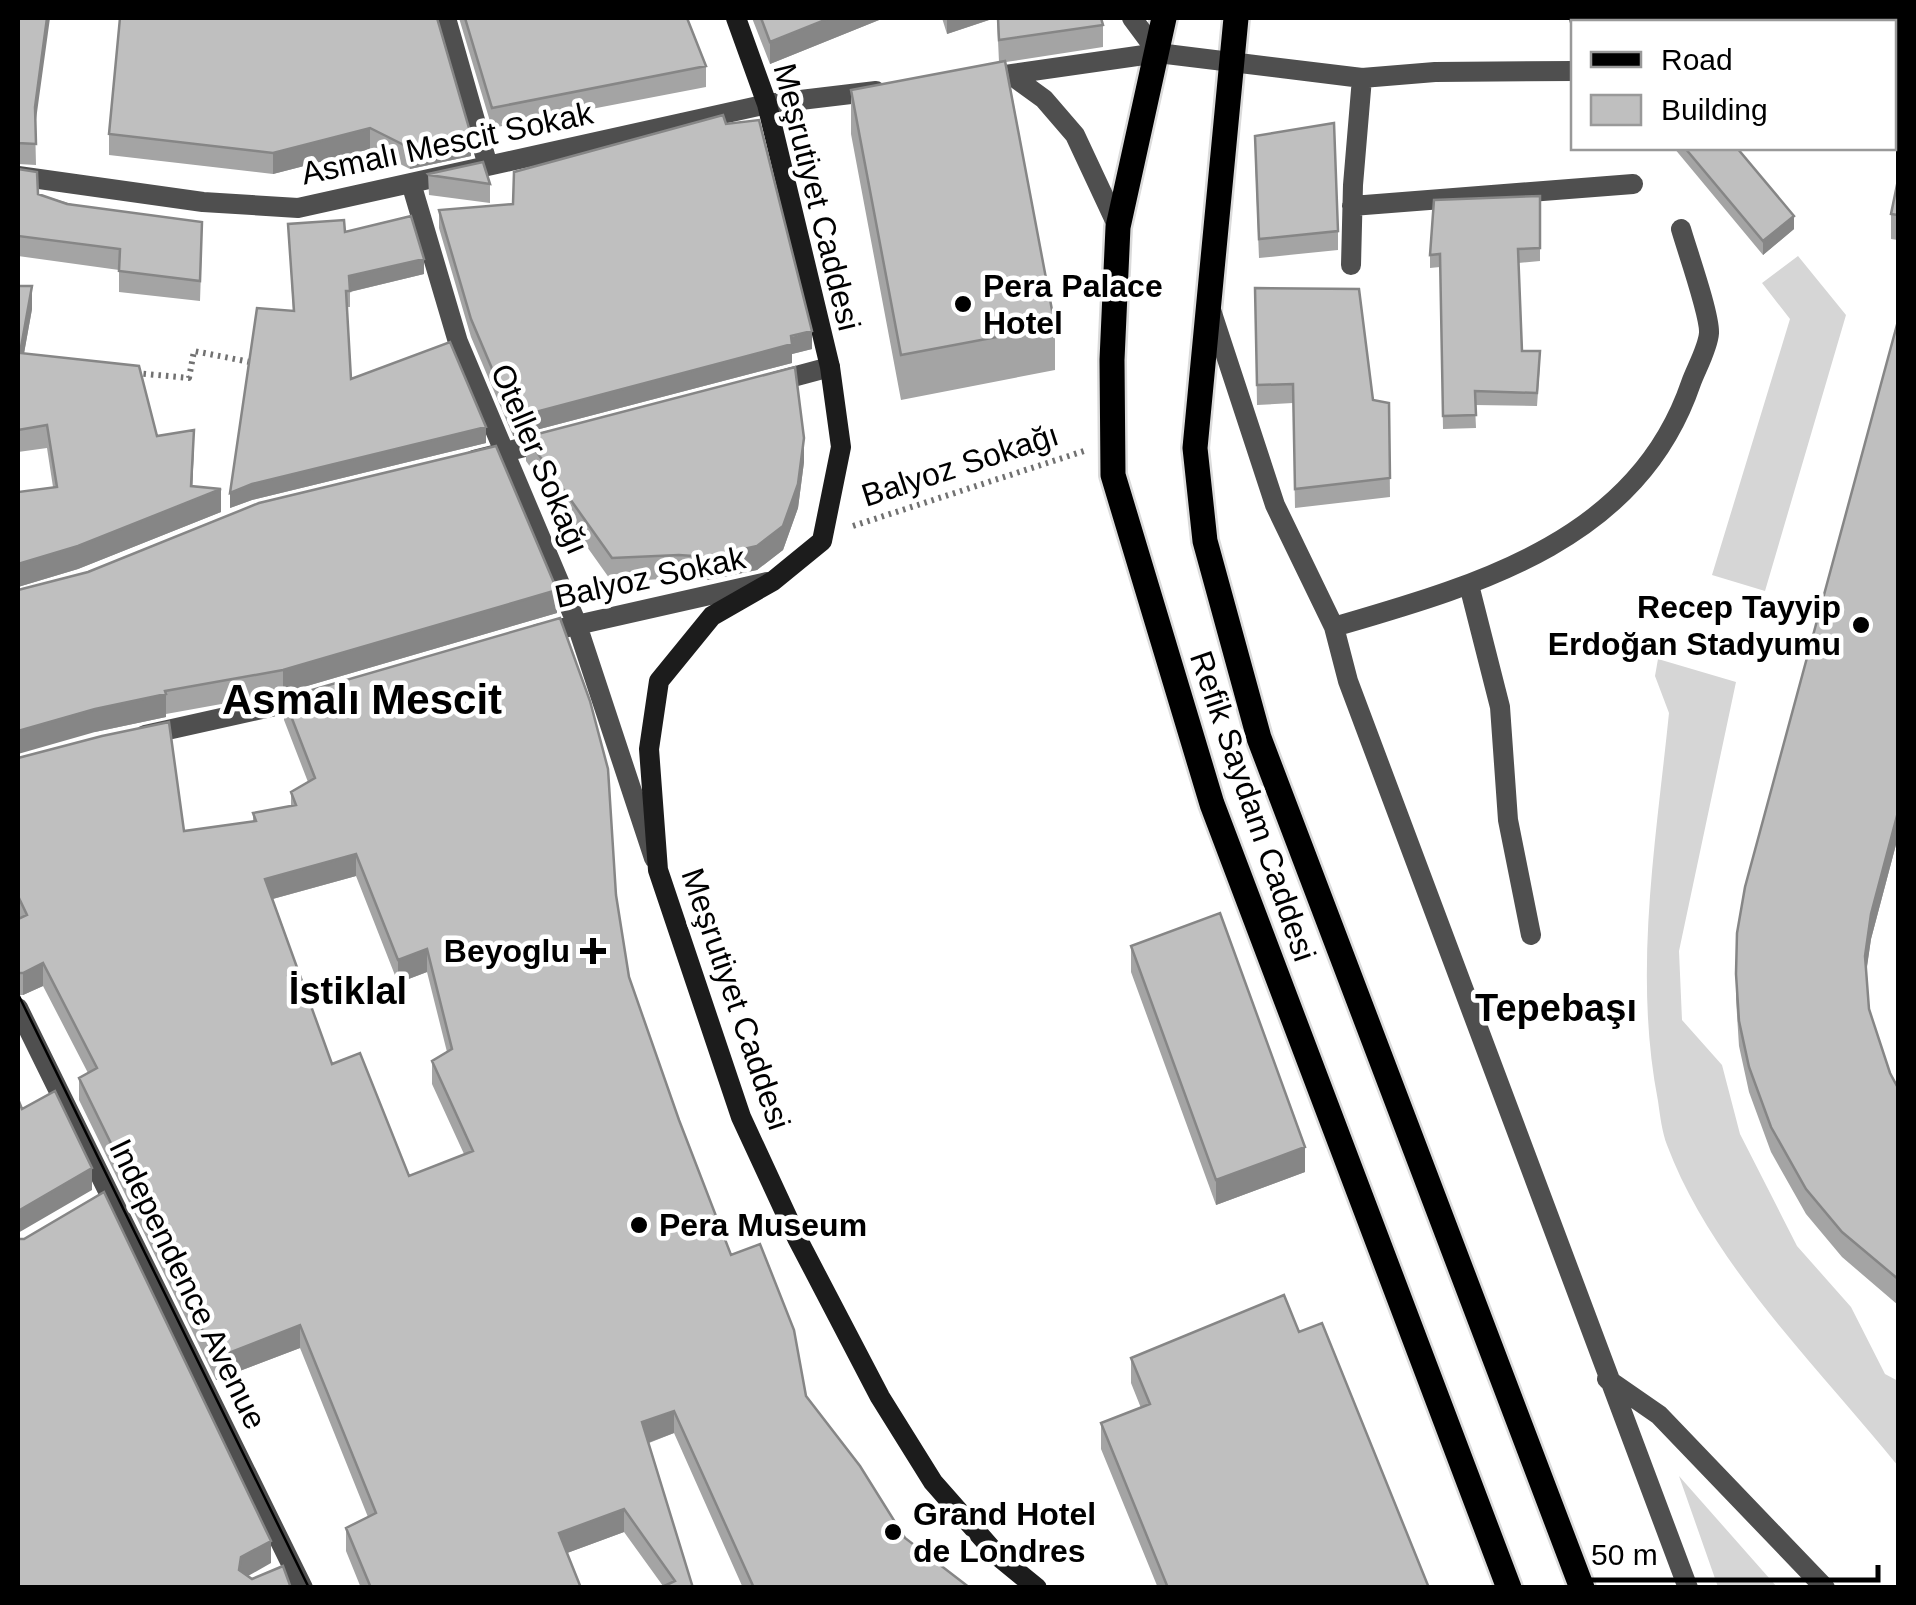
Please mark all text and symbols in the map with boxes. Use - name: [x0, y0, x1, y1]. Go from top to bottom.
- legend: [1571, 20, 1896, 150]
- text: Road: [1661, 43, 1733, 76]
- street label: Meşrutiyet Caddesi: [766, 60, 868, 334]
- text: Building: [1661, 93, 1768, 126]
- street label: Asmalı Mescit Sokak: [298, 94, 597, 191]
- place label: Pera Palace Hotel: [983, 268, 1163, 341]
- marker: Pera Palace Hotel: [952, 293, 974, 315]
- street label: Oteller Sokağı: [484, 359, 596, 559]
- street label: Balyoz Sokağı: [857, 416, 1063, 514]
- street label: Balyoz Sokak: [551, 539, 750, 615]
- place label: Recep Tayyip Erdoğan Stadyumu: [1548, 589, 1841, 662]
- marker: Recep Tayyip Erdoğan Stadyumu: [1850, 614, 1872, 636]
- street label: Refik Saydam Caddesi: [1183, 646, 1323, 966]
- district label: Asmalı Mescit: [222, 676, 502, 723]
- street label: Meşrutiyet Caddesi: [674, 864, 798, 1134]
- place label: Beyoglu: [444, 933, 570, 969]
- marker: Beyoglu: [580, 938, 606, 964]
- district label: İstiklal: [289, 970, 407, 1012]
- district label: Tepebaşı: [1475, 987, 1637, 1029]
- street label: Independence Avenue: [102, 1133, 274, 1435]
- place label: Pera Museum: [659, 1207, 867, 1243]
- marker: Pera Museum: [628, 1214, 650, 1236]
- place label: Grand Hotel de Londres: [913, 1496, 1096, 1569]
- scale bar: [1576, 1520, 1878, 1582]
- marker: Grand Hotel de Londres: [882, 1521, 904, 1543]
- text: 50 m: [1591, 1538, 1658, 1571]

